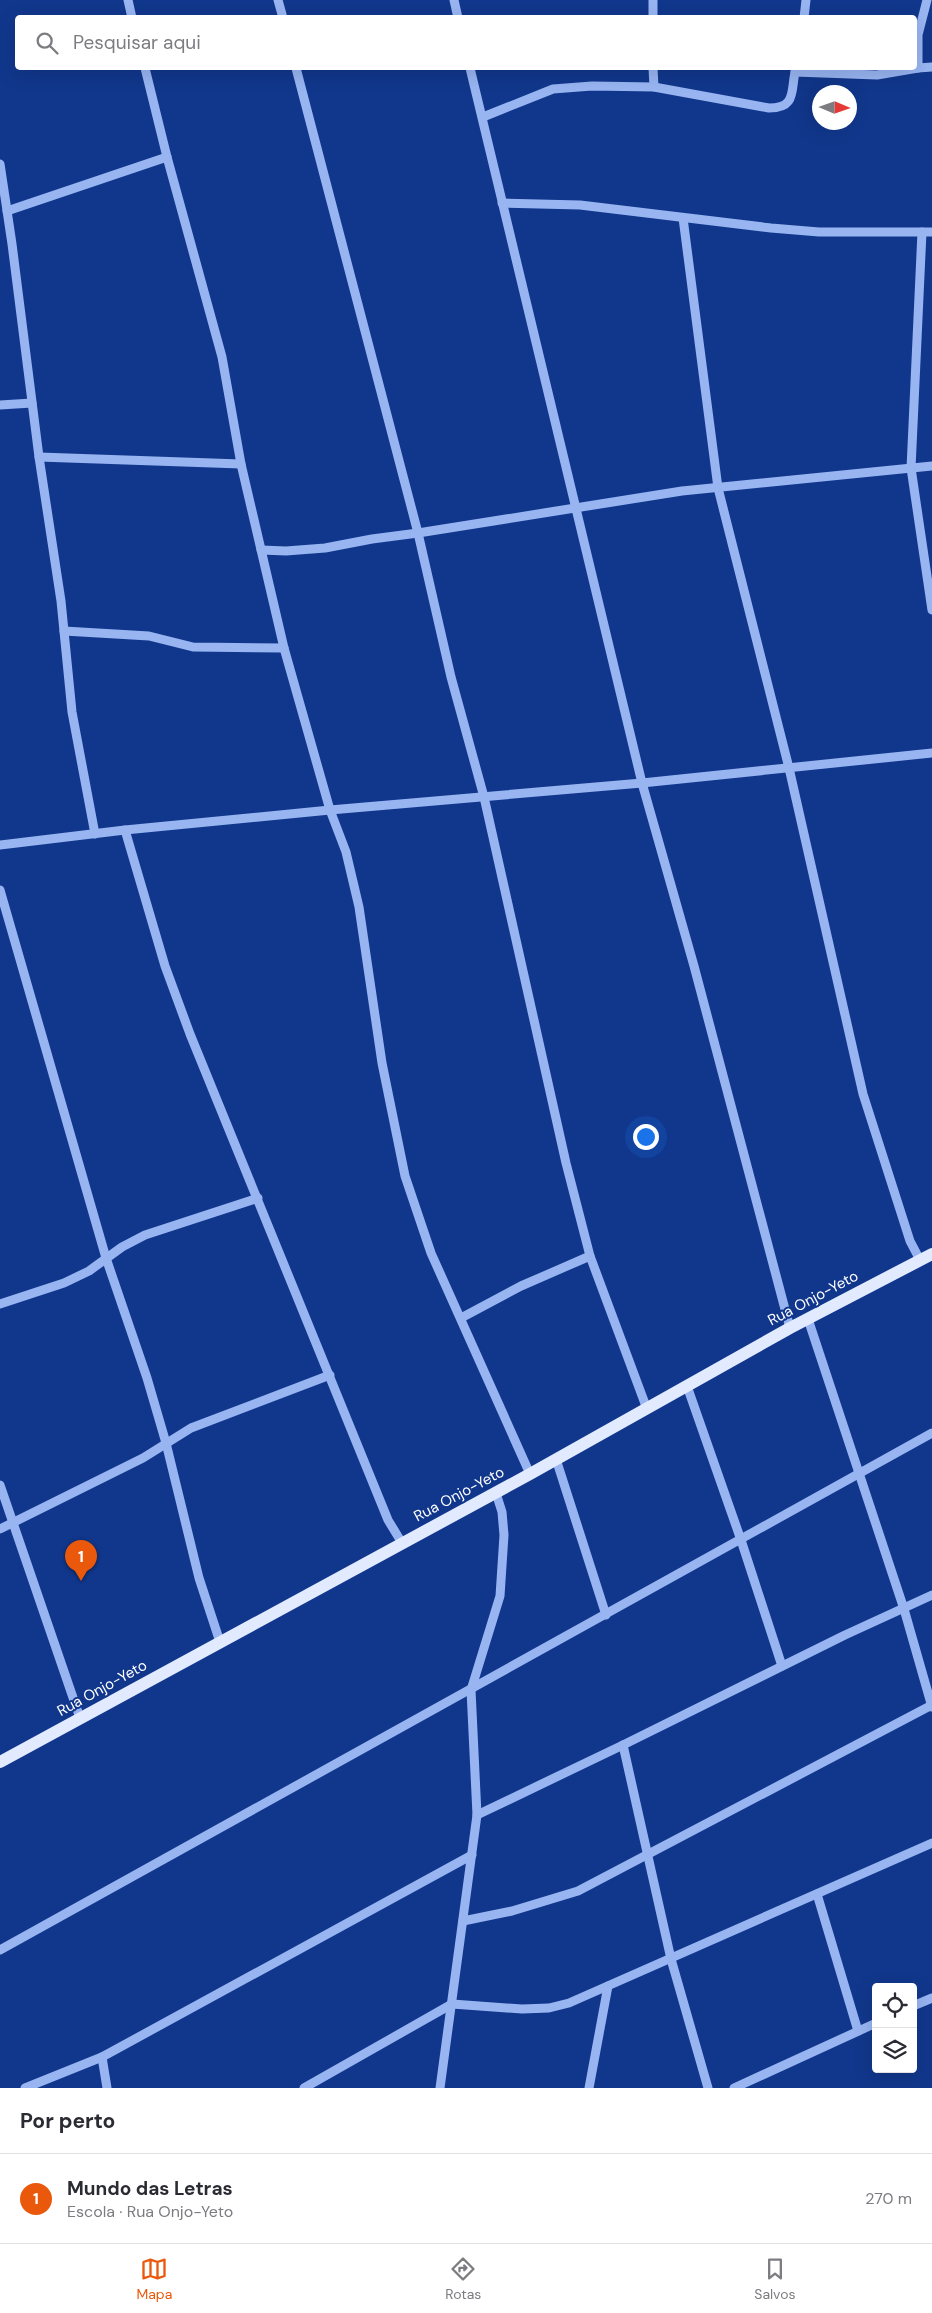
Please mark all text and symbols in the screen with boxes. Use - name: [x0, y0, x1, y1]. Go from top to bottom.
- search box: [15, 15, 917, 70]
- icon: search: [33, 29, 61, 57]
- text: Pesquisar aqui: [73, 30, 201, 55]
- north arrow: [812, 85, 857, 130]
- your location: [633, 1124, 659, 1150]
- street label: Rua Onjo-Yeto: [764, 1266, 862, 1330]
- street label: Rua Onjo-Yeto: [410, 1462, 508, 1526]
- pin: 1: [65, 1540, 97, 1581]
- street label: Rua Onjo-Yeto: [53, 1655, 151, 1721]
- map controls: [872, 1983, 917, 2073]
- button: locate: [872, 1983, 917, 2028]
- button: layers: [872, 2028, 917, 2073]
- text: Por perto: [20, 2107, 115, 2135]
- text: Mundo das Letras: [67, 2176, 233, 2201]
- text: 1: [33, 2188, 39, 2209]
- text: 270 m: [865, 2188, 912, 2209]
- text: Escola · Rua Onjo-Yeto: [67, 2201, 233, 2222]
- tab: Mapa: [136, 2255, 172, 2303]
- tab: Rotas: [445, 2255, 481, 2303]
- tab: Salvos: [754, 2255, 795, 2303]

